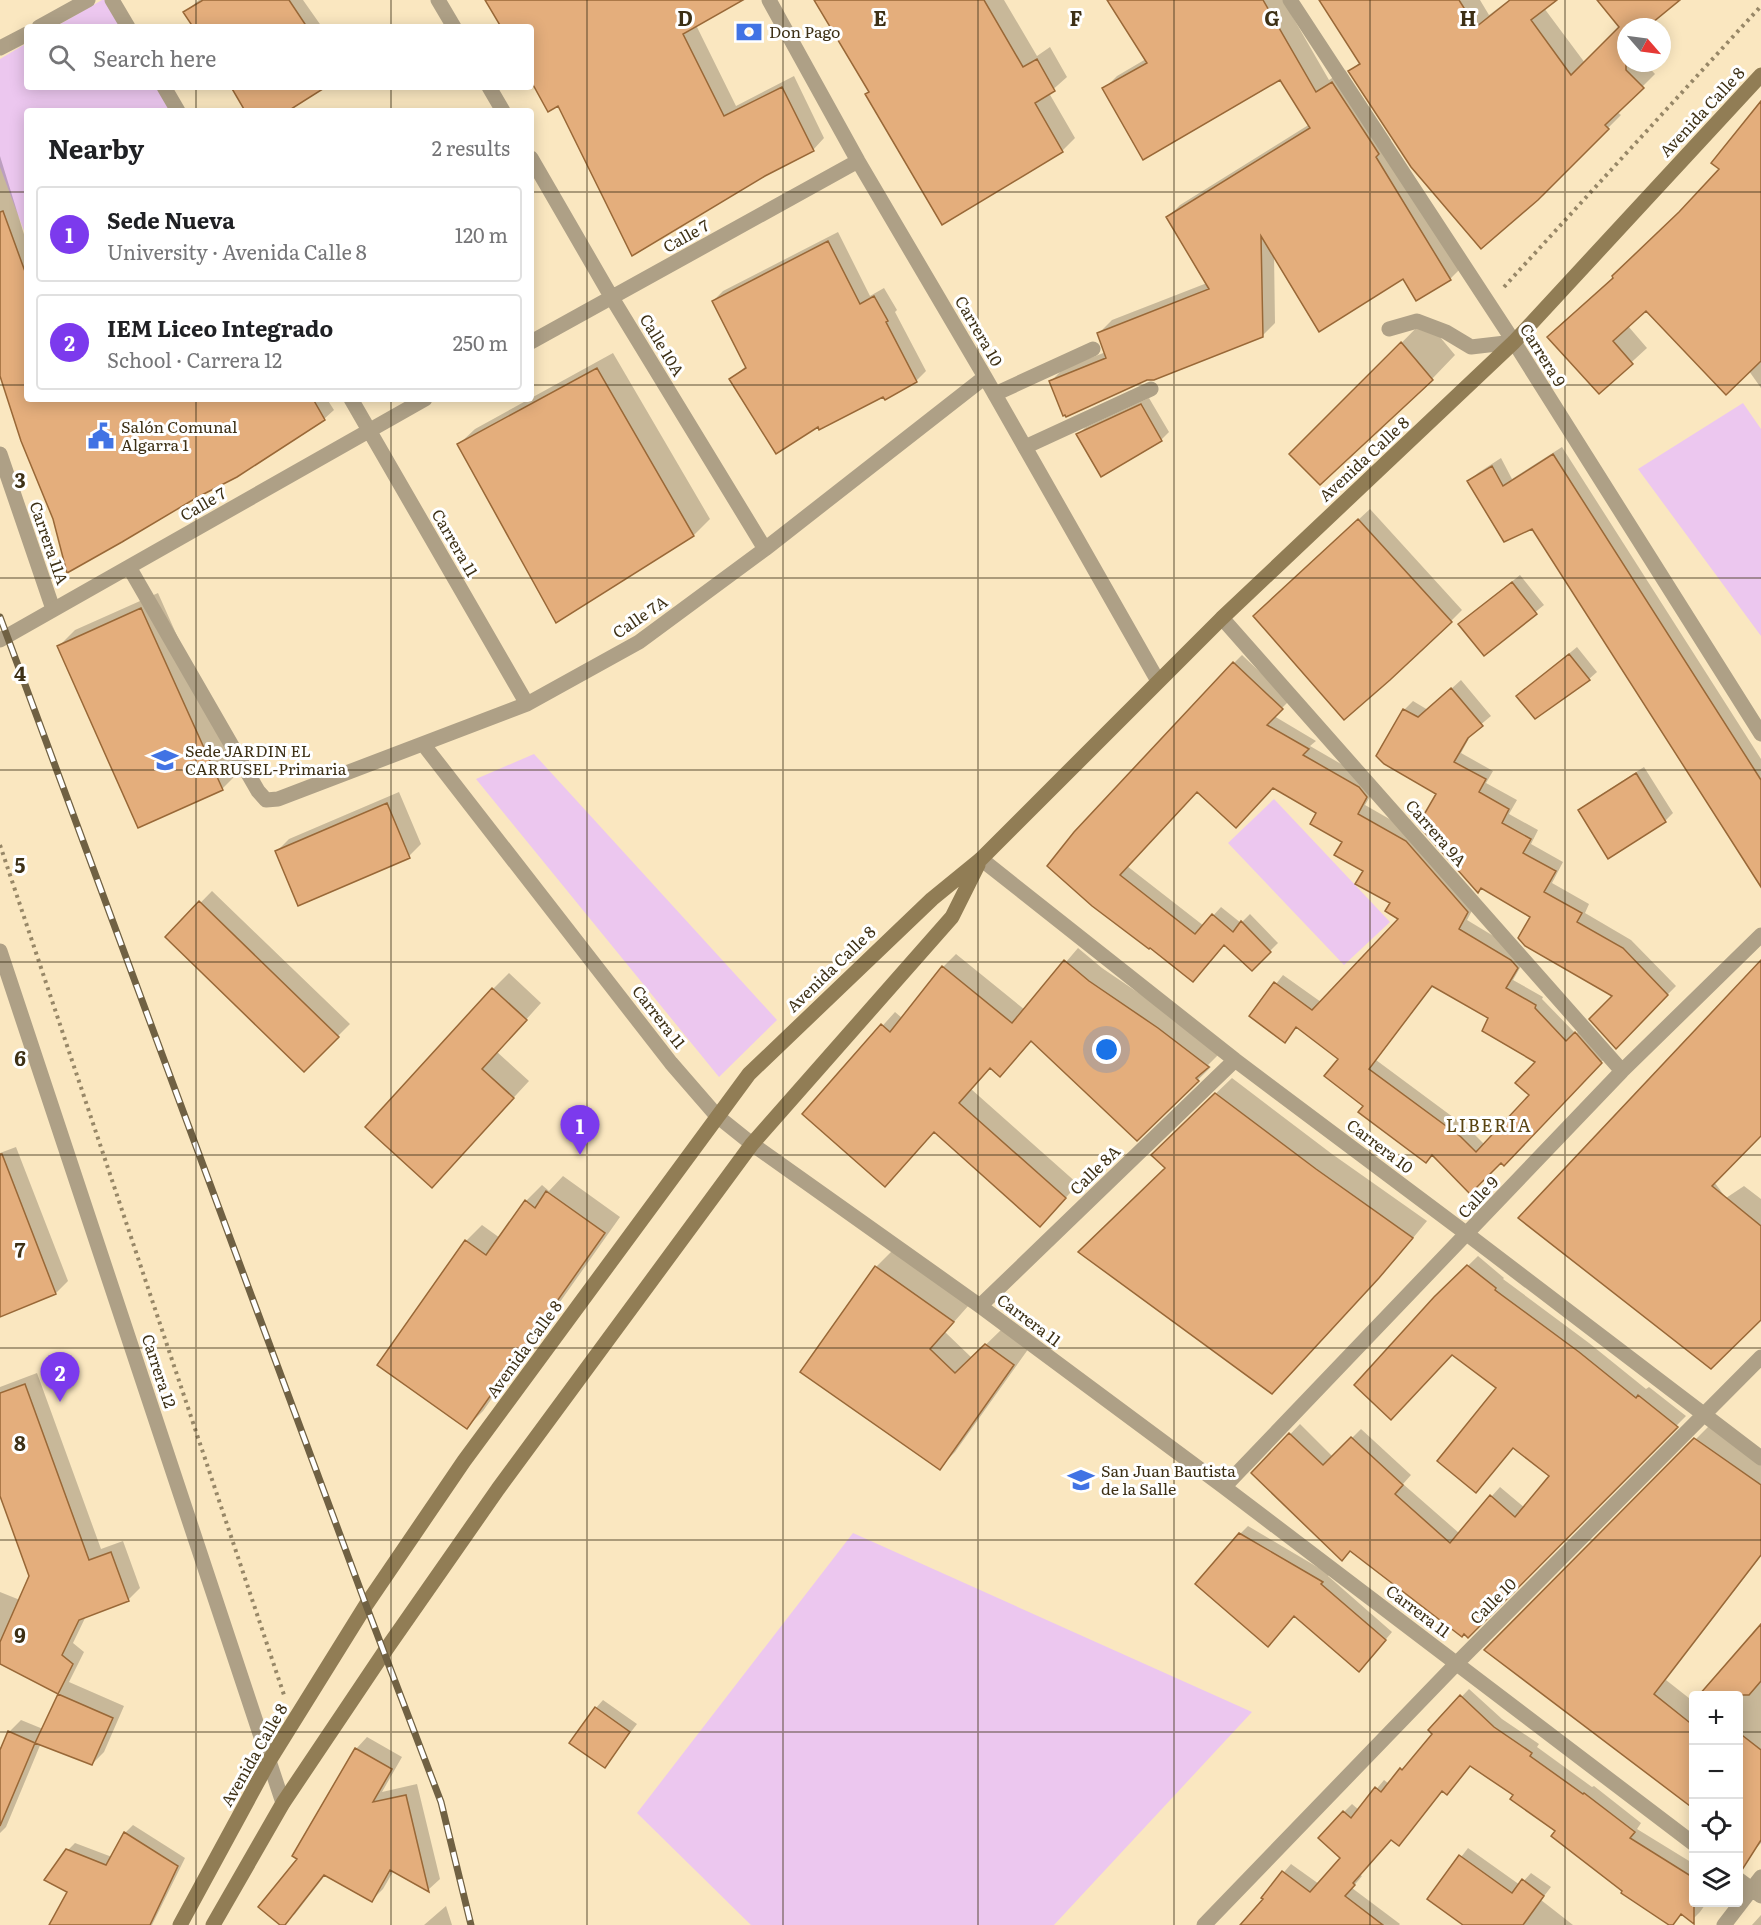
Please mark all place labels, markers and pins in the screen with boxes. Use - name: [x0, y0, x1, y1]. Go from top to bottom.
- bank icon: Don Pago: [734, 17, 764, 47]
- place label: Don Pago: [769, 19, 841, 43]
- place label: Salón Comunal Algarra 1: [121, 414, 237, 456]
- public building icon: Salón Comunal Algarra 1: [86, 421, 116, 451]
- place label: Sede JARDIN EL CARRUSEL-Primaria: [185, 738, 347, 780]
- school or university icon: Sede JARDIN EL CARRUSEL-Primaria: [150, 745, 180, 775]
- pin: 1: [560, 1106, 600, 1155]
- pin: 2: [40, 1352, 80, 1402]
- place label: San Juan Bautista de la Salle: [1101, 1458, 1236, 1500]
- school or university icon: San Juan Bautista de la Salle: [1066, 1465, 1096, 1495]

